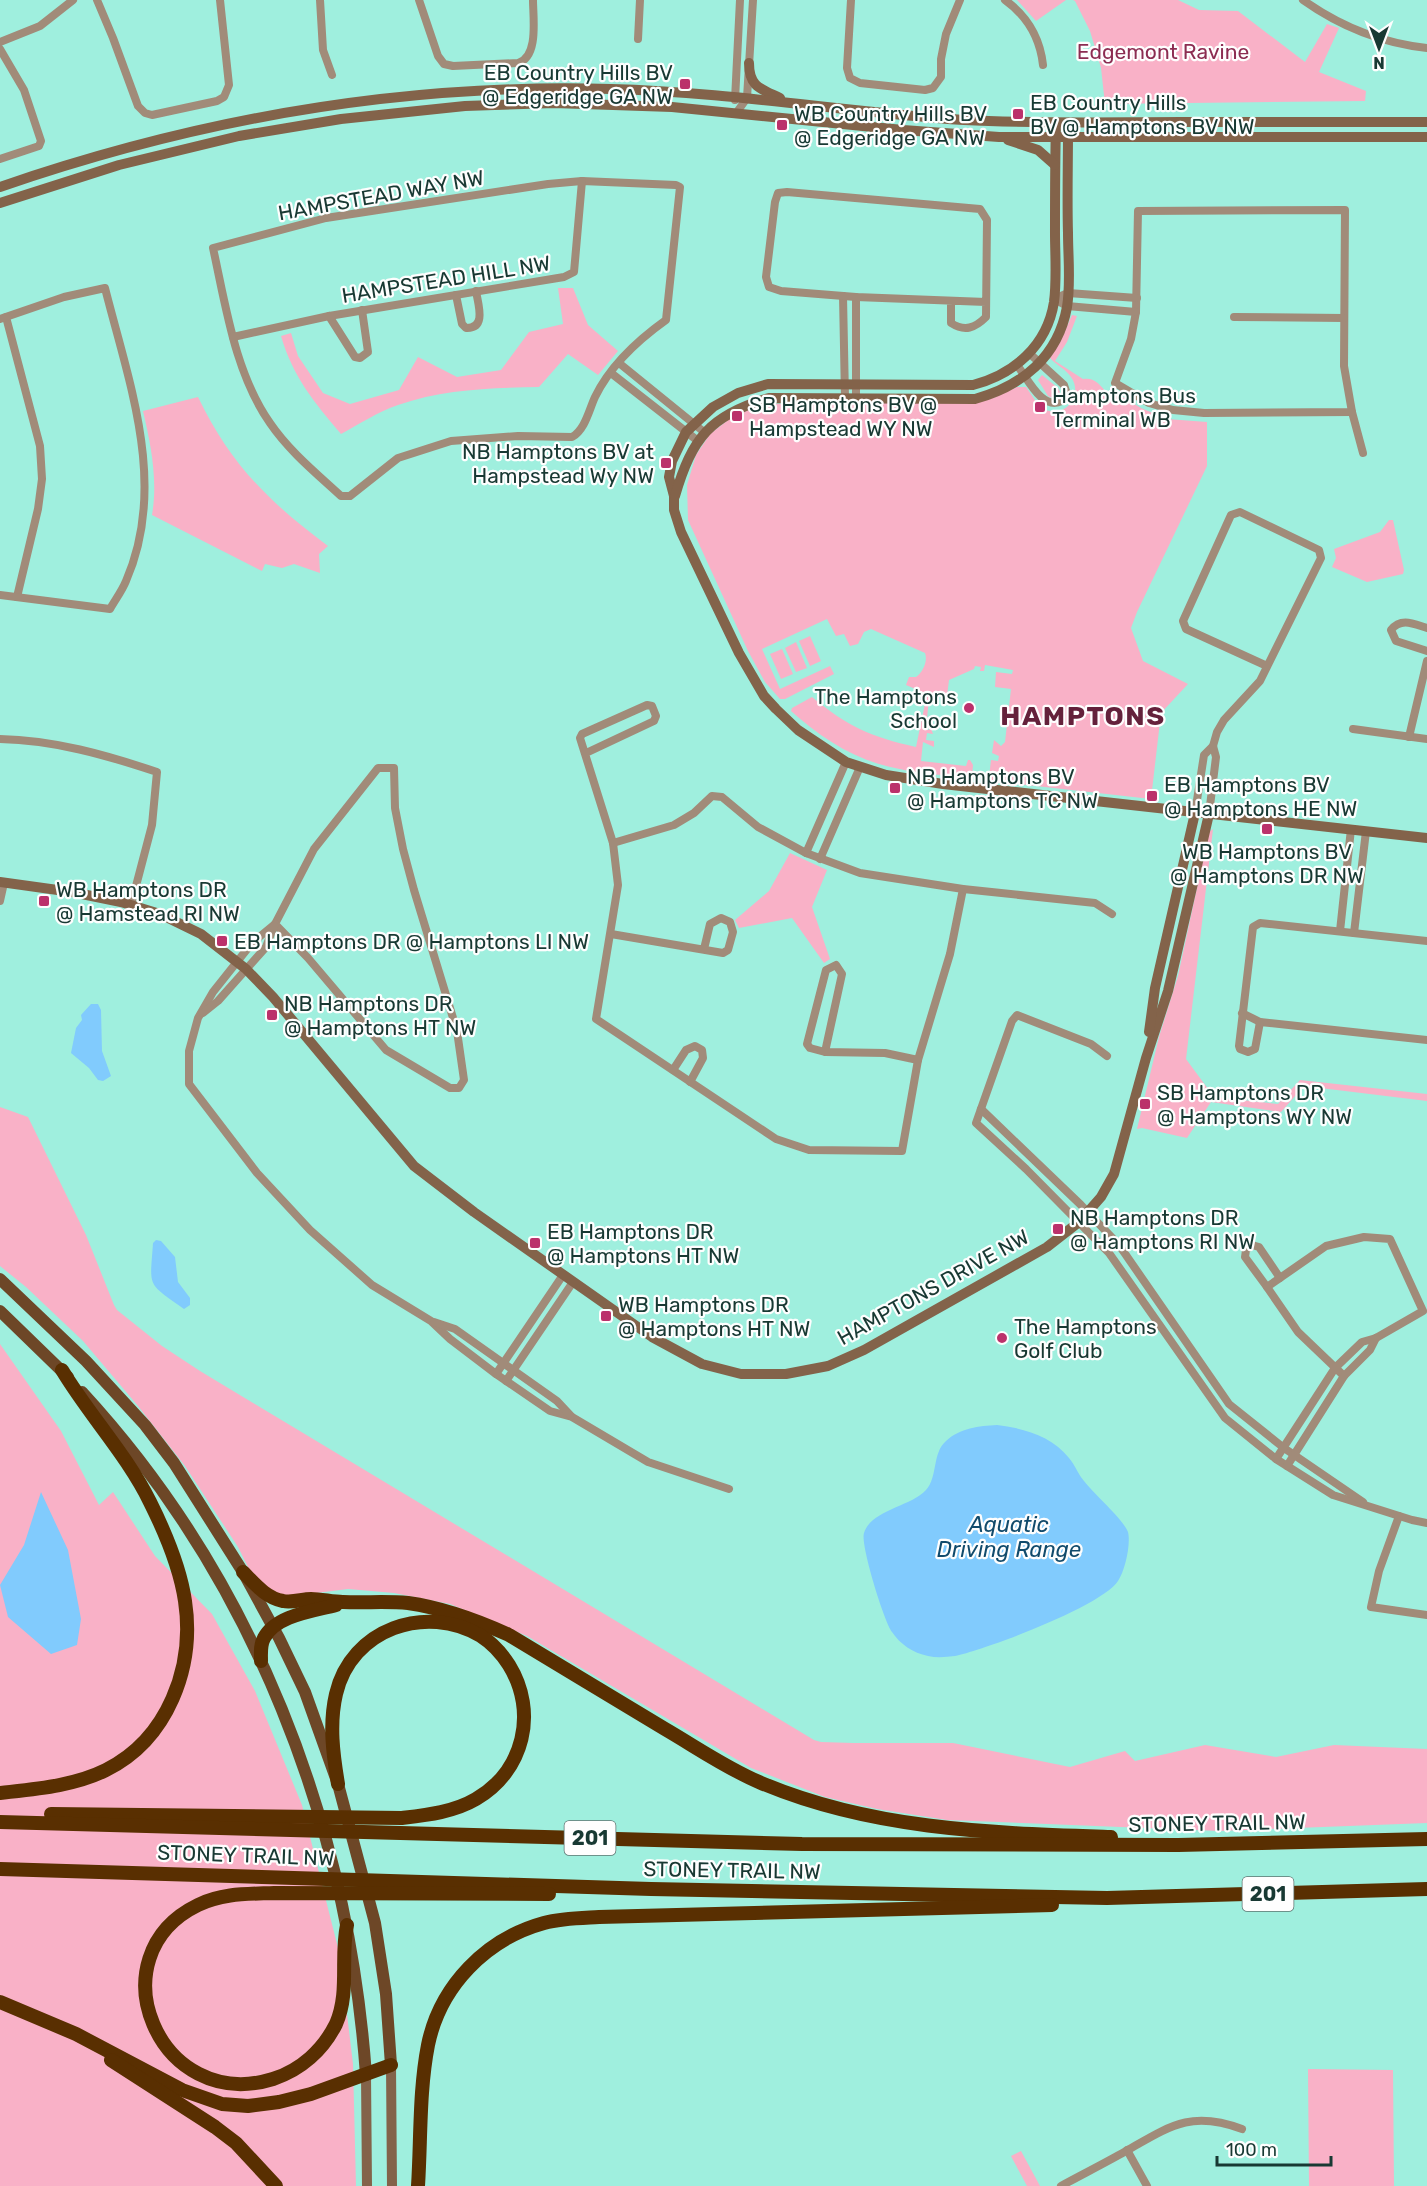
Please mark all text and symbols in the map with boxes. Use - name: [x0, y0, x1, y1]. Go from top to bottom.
- north arrow: [1349, 18, 1409, 78]
- park label: Edgemont Ravine: [1077, 39, 1249, 64]
- text: N: [1373, 53, 1385, 72]
- place label: EB Country Hills BV @ Edgeridge GA NW: [482, 60, 673, 109]
- marker: EB Country Hills BV @ Edgeridge GA NW: [678, 77, 692, 91]
- place label: EB Country Hills BV @ Hamptons BV NW: [1030, 90, 1255, 139]
- place label: WB Country Hills BV @ Edgeridge GA NW: [794, 101, 987, 150]
- marker: EB Country Hills BV @ Hamptons BV NW: [1011, 107, 1025, 121]
- marker: WB Country Hills BV @ Edgeridge GA NW: [775, 118, 789, 132]
- street label: HAMPSTEAD WAY NW: [276, 165, 486, 225]
- street label: HAMPSTEAD HILL NW: [340, 250, 552, 308]
- place label: Hamptons Bus Terminal WB: [1052, 383, 1196, 432]
- place label: SB Hamptons BV @ Hampstead WY NW: [749, 392, 937, 441]
- marker: Hamptons Bus Terminal WB: [1033, 400, 1047, 414]
- marker: SB Hamptons BV @ Hampstead WY NW: [730, 409, 744, 423]
- place label: NB Hamptons BV at Hampstead Wy NW: [462, 439, 654, 488]
- marker: NB Hamptons BV at Hampstead Wy NW: [659, 456, 673, 470]
- place label: The Hamptons School: [814, 684, 957, 733]
- district label: HAMPTONS: [1000, 700, 1166, 732]
- marker: The Hamptons School: [962, 701, 976, 715]
- place label: NB Hamptons BV @ Hamptons TC NW: [907, 764, 1098, 813]
- place label: EB Hamptons BV @ Hamptons HE NW: [1164, 772, 1357, 821]
- marker: NB Hamptons BV @ Hamptons TC NW: [888, 781, 902, 795]
- marker: EB Hamptons BV @ Hamptons HE NW: [1145, 789, 1159, 803]
- marker: WB Hamptons BV @ Hamptons DR NW: [1260, 822, 1274, 836]
- place label: WB Hamptons BV @ Hamptons DR NW: [1170, 839, 1364, 888]
- place label: WB Hamptons DR @ Hamstead RI NW: [56, 877, 240, 926]
- marker: WB Hamptons DR @ Hamstead RI NW: [37, 894, 51, 908]
- place label: EB Hamptons DR @ Hamptons LI NW: [234, 929, 589, 954]
- marker: EB Hamptons DR @ Hamptons LI NW: [215, 934, 229, 948]
- place label: NB Hamptons DR @ Hamptons HT NW: [284, 991, 476, 1040]
- marker: NB Hamptons DR @ Hamptons HT NW: [265, 1008, 279, 1022]
- place label: SB Hamptons DR @ Hamptons WY NW: [1157, 1080, 1352, 1129]
- marker: SB Hamptons DR @ Hamptons WY NW: [1138, 1097, 1152, 1111]
- place label: NB Hamptons DR @ Hamptons RI NW: [1070, 1205, 1255, 1254]
- place label: EB Hamptons DR @ Hamptons HT NW: [547, 1219, 739, 1268]
- marker: NB Hamptons DR @ Hamptons RI NW: [1051, 1222, 1065, 1236]
- street label: HAMPTONS DRIVE NW: [833, 1224, 1033, 1350]
- marker: EB Hamptons DR @ Hamptons HT NW: [528, 1236, 542, 1250]
- place label: WB Hamptons DR @ Hamptons HT NW: [618, 1292, 810, 1341]
- marker: WB Hamptons DR @ Hamptons HT NW: [599, 1309, 613, 1323]
- place label: The Hamptons Golf Club: [1014, 1314, 1157, 1363]
- marker: The Hamptons Golf Club: [995, 1331, 1009, 1345]
- water label: Aquatic Driving Range: [937, 1511, 1081, 1563]
- street label: STONEY TRAIL NW: [1128, 1809, 1306, 1837]
- road number: 201: [564, 1821, 616, 1855]
- street label: STONEY TRAIL NW: [157, 1839, 335, 1871]
- street label: STONEY TRAIL NW: [643, 1856, 821, 1884]
- road number: 201: [1242, 1877, 1294, 1911]
- scale bar: [1217, 2129, 1331, 2167]
- text: 100 m: [1226, 2139, 1277, 2161]

